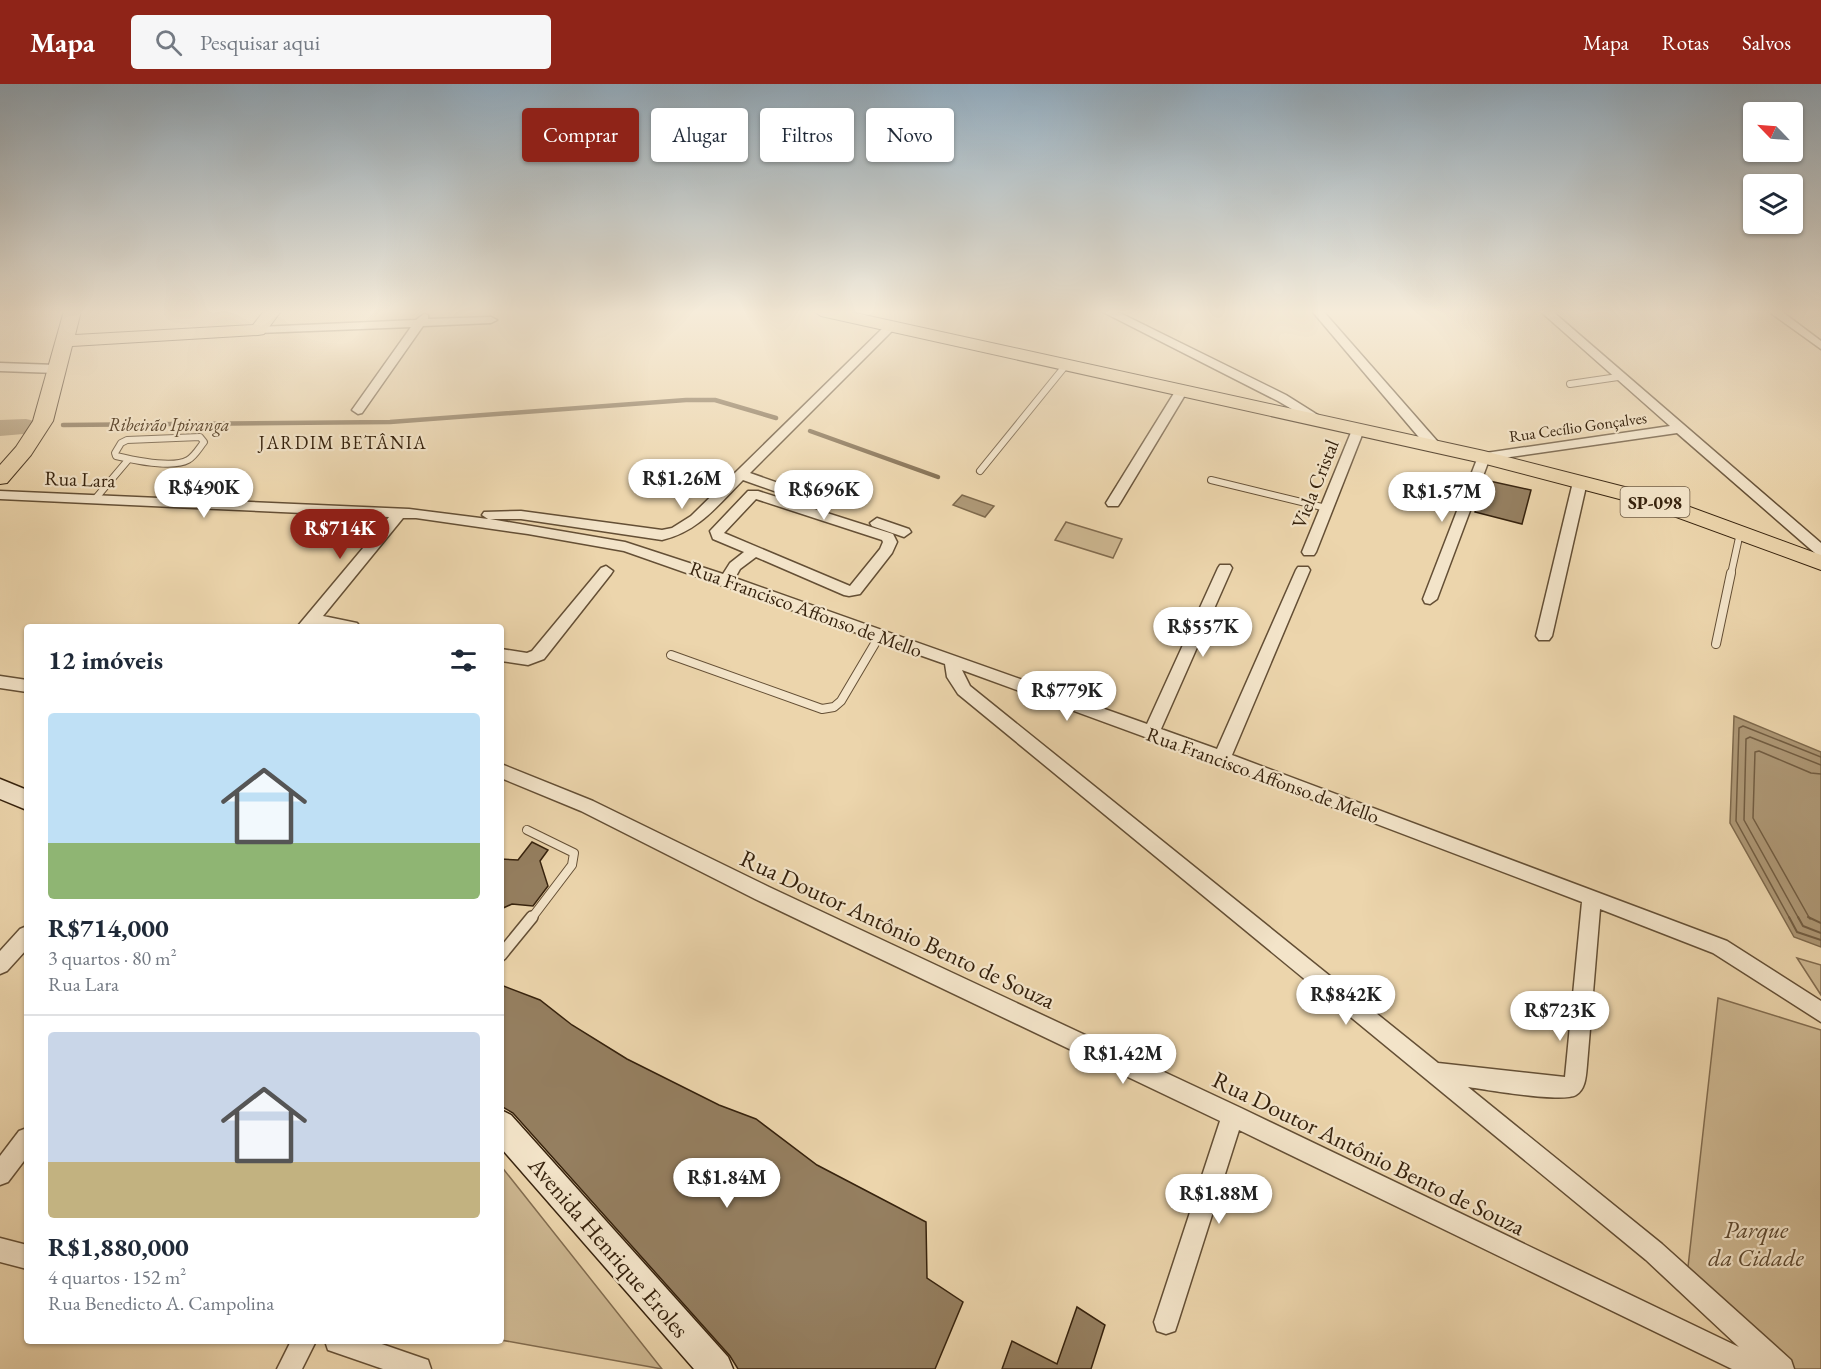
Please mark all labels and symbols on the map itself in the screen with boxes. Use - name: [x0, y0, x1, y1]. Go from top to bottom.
- north arrow: [1743, 102, 1803, 162]
- street label: Rua Cecílio Gonçalves: [1508, 407, 1648, 447]
- water label: Ribeirão Ipiranga: [108, 413, 230, 437]
- district label: JARDIM BETÂNIA: [257, 431, 427, 454]
- street label: Viela Cristal: [1285, 435, 1345, 532]
- pin: R$1.26M: [627, 459, 737, 510]
- street label: Rua Lara: [44, 465, 116, 493]
- pin: R$490K: [155, 468, 253, 519]
- pin: R$696K: [775, 470, 873, 521]
- pin: R$1.57M: [1387, 472, 1497, 523]
- road number: SP-098: [1620, 487, 1690, 517]
- pin: R$714K: [291, 509, 389, 560]
- street label: Rua Francisco Affonso de Mello: [686, 555, 926, 663]
- pin: R$557K: [1154, 607, 1252, 658]
- pin: R$779K: [1018, 671, 1116, 722]
- street label: Rua Francisco Affonso de Mello: [1143, 721, 1383, 829]
- street label: Rua Doutor Antônio Bento de Souza: [736, 842, 1061, 1016]
- pin: R$842K: [1297, 975, 1395, 1026]
- pin: R$723K: [1511, 991, 1609, 1042]
- pin: R$1.42M: [1068, 1034, 1178, 1085]
- street label: Rua Doutor Antônio Bento de Souza: [1208, 1064, 1531, 1242]
- street label: Avenida Henrique Eroles: [521, 1149, 696, 1344]
- pin: R$1.84M: [672, 1158, 782, 1209]
- pin: R$1.88M: [1164, 1174, 1274, 1225]
- park label: Parque da Cidade: [1708, 1214, 1805, 1273]

